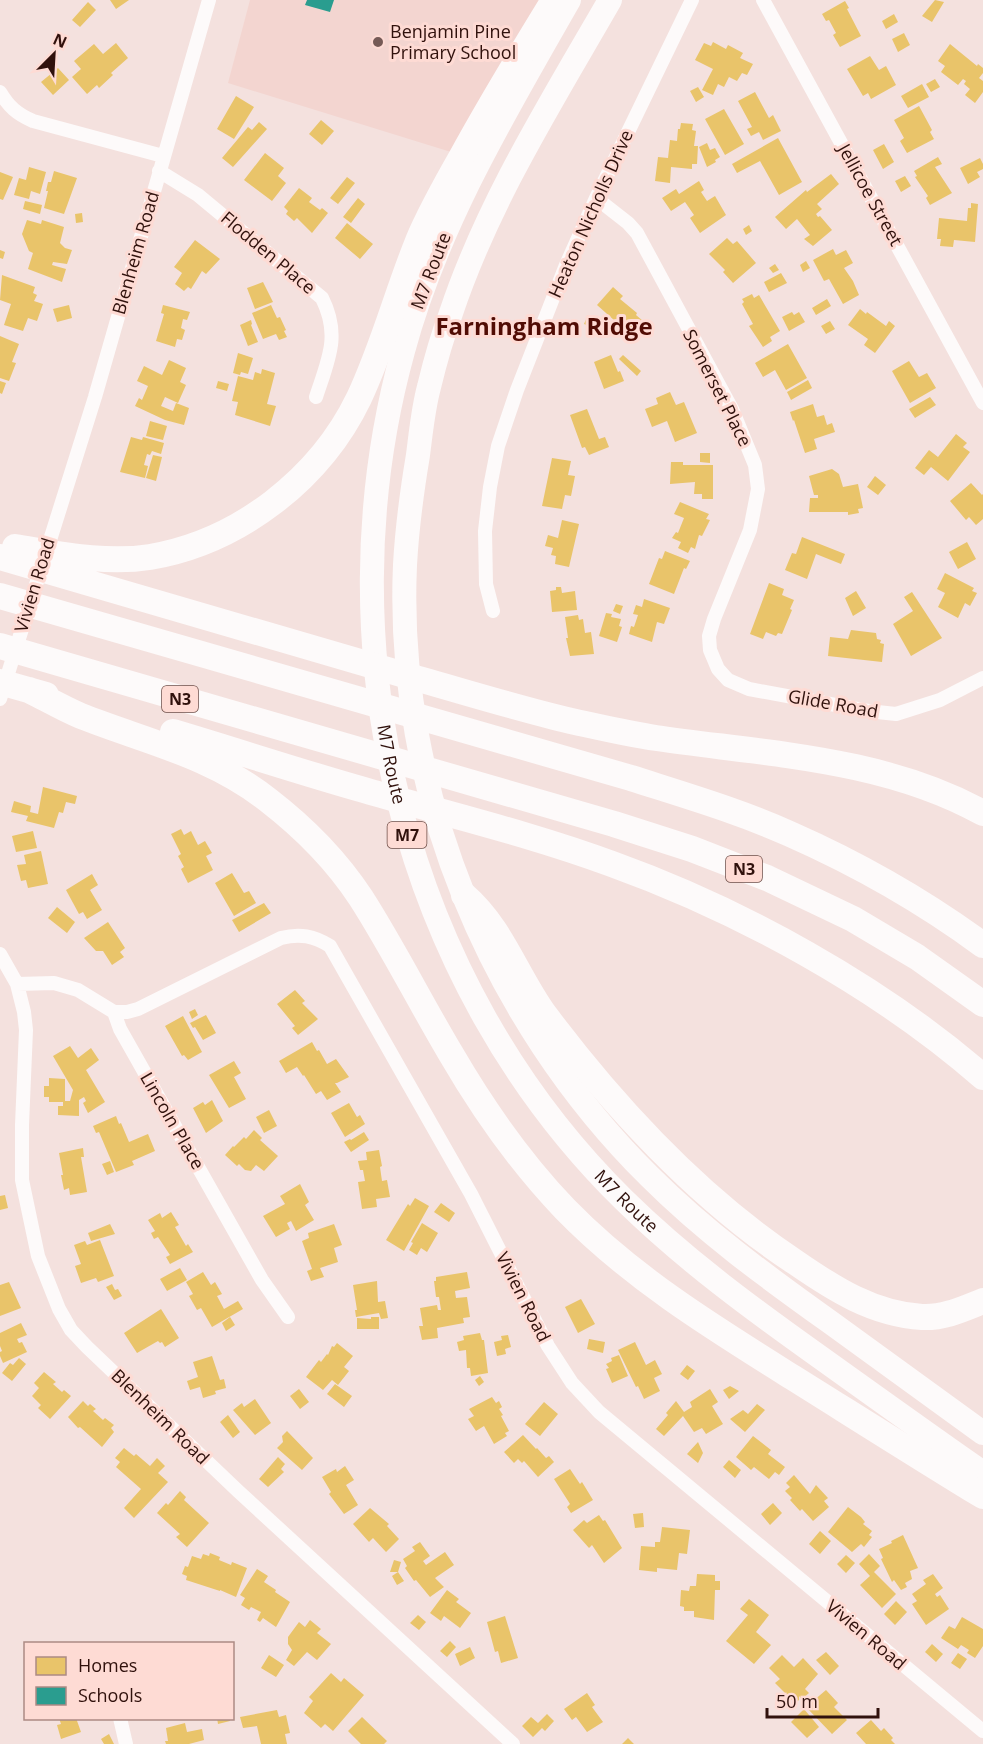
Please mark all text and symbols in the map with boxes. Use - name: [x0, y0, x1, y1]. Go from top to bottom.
- place label: Benjamin Pine Primary School: [390, 19, 516, 64]
- north arrow: [24, 24, 84, 84]
- text: N: [50, 28, 71, 53]
- marker: Benjamin Pine Primary School: [371, 35, 385, 49]
- street label: Heaton Nicholls Drive: [542, 126, 638, 301]
- street label: Jellicoe Street: [832, 137, 909, 250]
- street label: Blenheim Road: [106, 188, 164, 317]
- street label: Flodden Place: [216, 206, 321, 299]
- street label: M7 Route: [404, 229, 456, 313]
- district label: Farningham Ridge: [435, 309, 653, 342]
- street label: Somerset Place: [678, 325, 758, 450]
- street label: Vivien Road: [8, 535, 60, 635]
- street label: Glide Road: [786, 683, 880, 723]
- road number: N3: [162, 686, 198, 712]
- street label: M7 Route: [372, 723, 412, 807]
- road number: M7: [388, 822, 426, 848]
- road number: N3: [726, 856, 762, 882]
- street label: Lincoln Place: [135, 1067, 210, 1174]
- street label: M7 Route: [590, 1164, 664, 1238]
- street label: Vivien Road: [491, 1248, 557, 1345]
- street label: Blenheim Road: [107, 1363, 215, 1469]
- street label: Vivien Road: [822, 1594, 912, 1675]
- legend: [24, 1642, 234, 1720]
- text: Homes: [78, 1653, 137, 1677]
- scale bar: [767, 1681, 878, 1719]
- text: Schools: [78, 1683, 142, 1707]
- text: 50 m: [776, 1689, 818, 1713]

